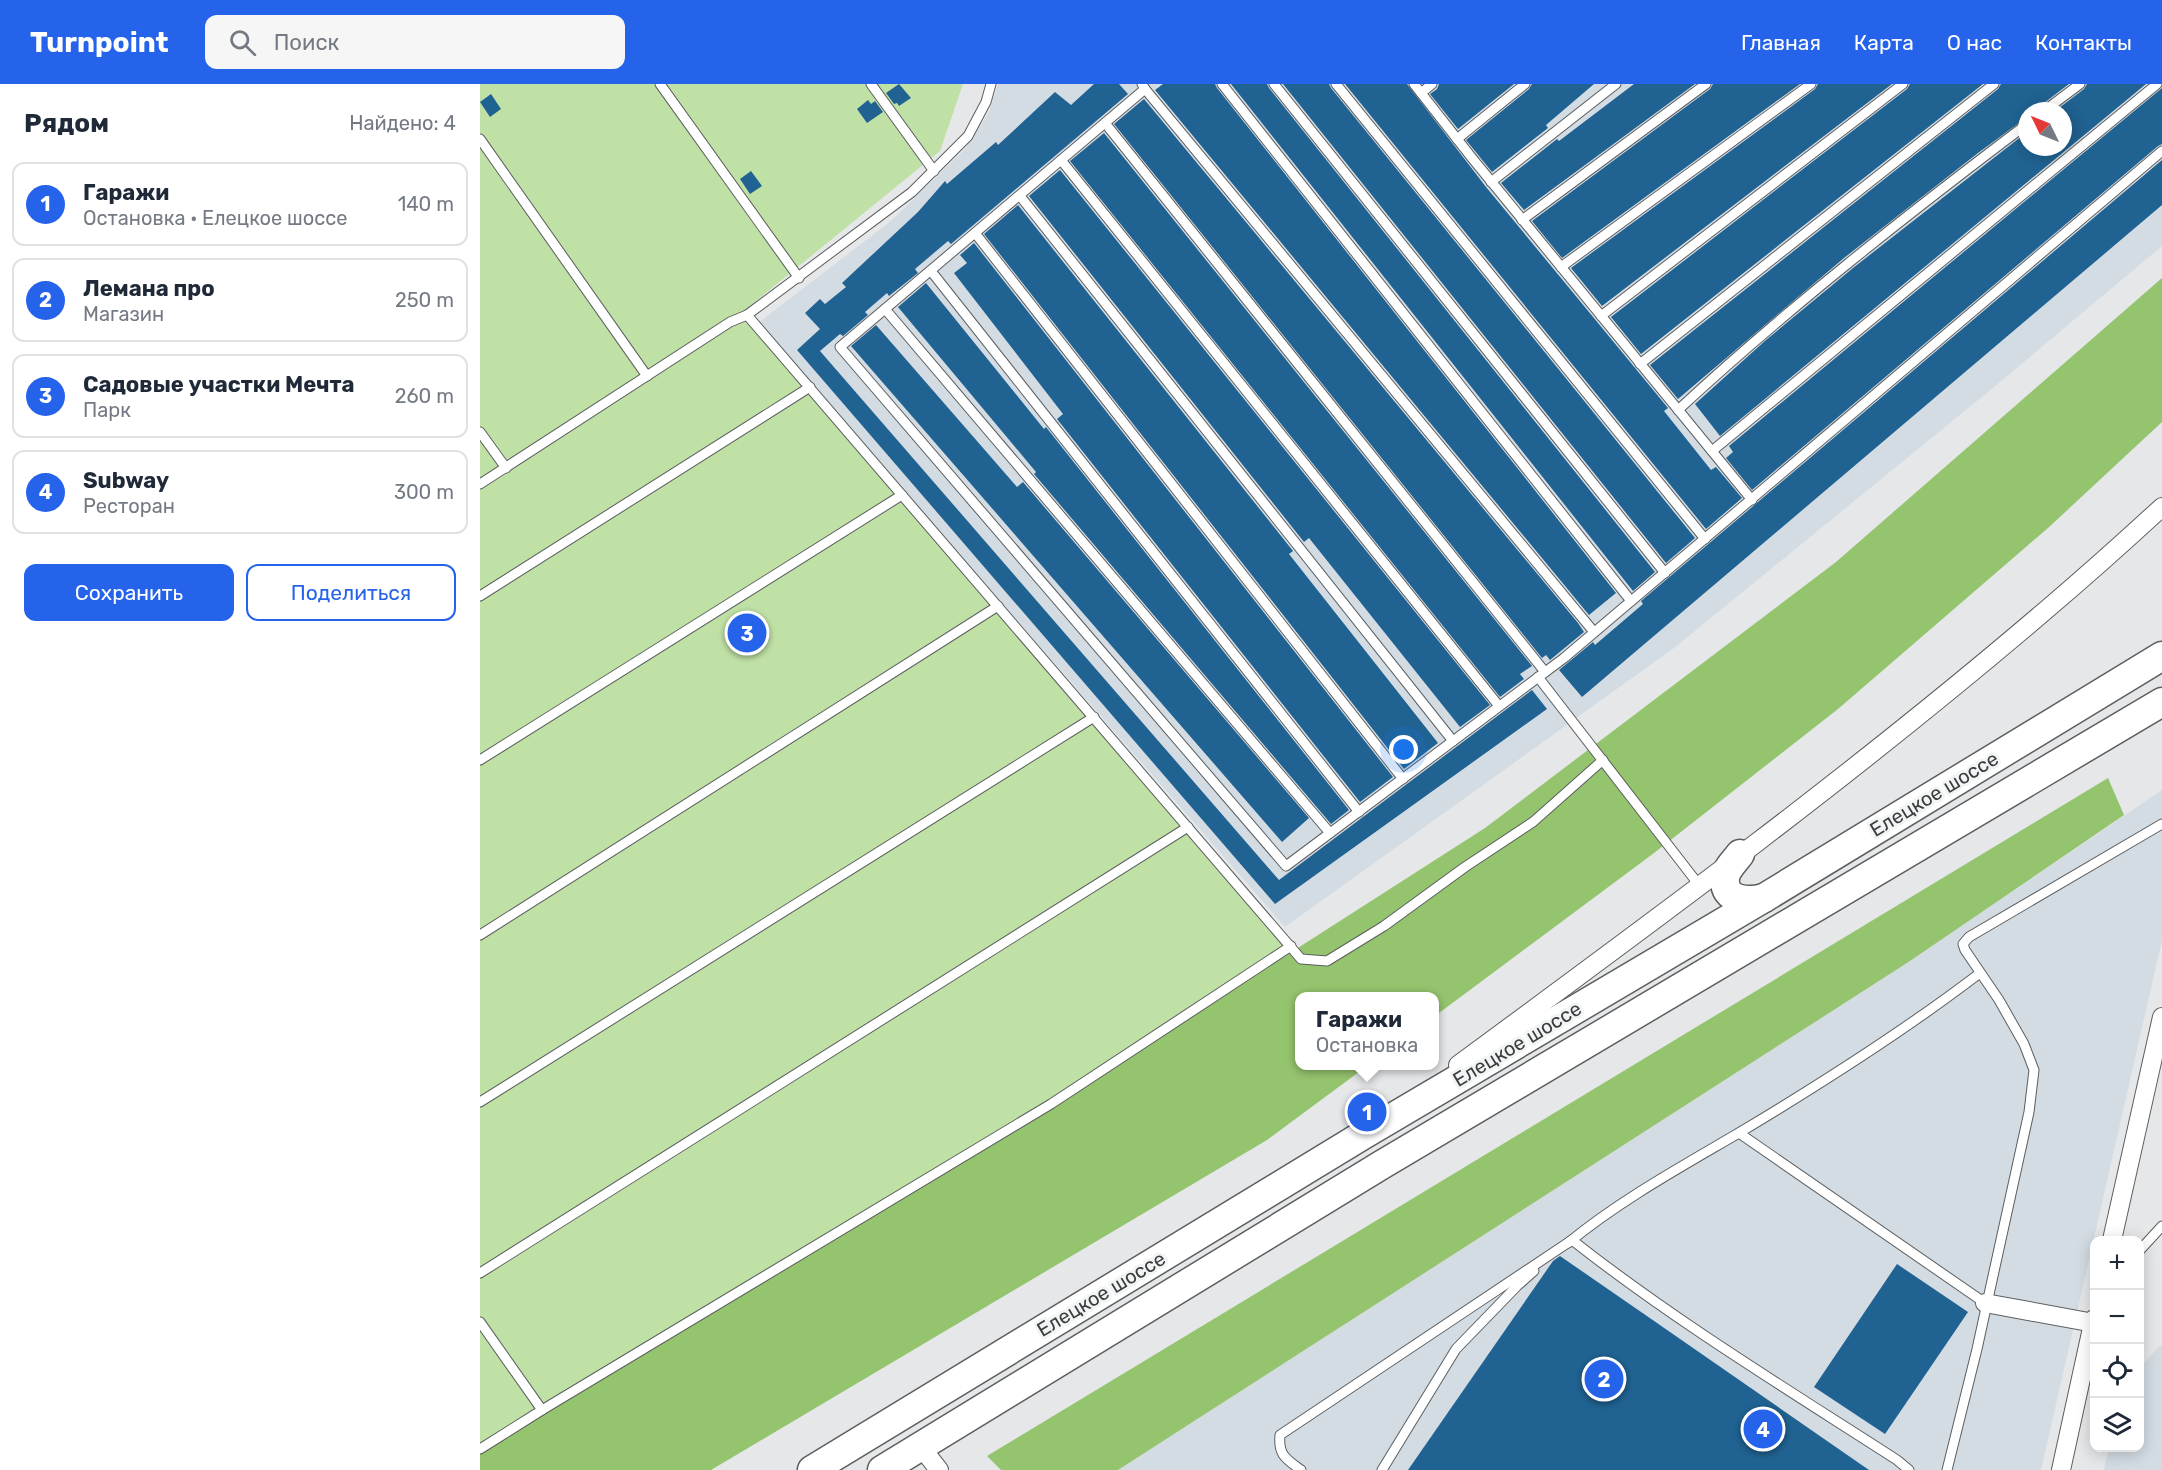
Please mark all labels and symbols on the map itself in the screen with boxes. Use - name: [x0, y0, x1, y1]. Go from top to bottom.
- north arrow: [2018, 102, 2072, 156]
- pin: 3: [728, 610, 766, 656]
- your location: [1389, 735, 1418, 764]
- street label: Елецкое шоссе: [1865, 746, 2003, 842]
- street label: Елецкое шоссе: [1448, 996, 1586, 1092]
- pin: 1: [1348, 1090, 1386, 1134]
- street label: Елецкое шоссе: [1032, 1246, 1170, 1342]
- pin: 2: [1584, 1356, 1624, 1402]
- pin: 4: [1744, 1406, 1782, 1452]

